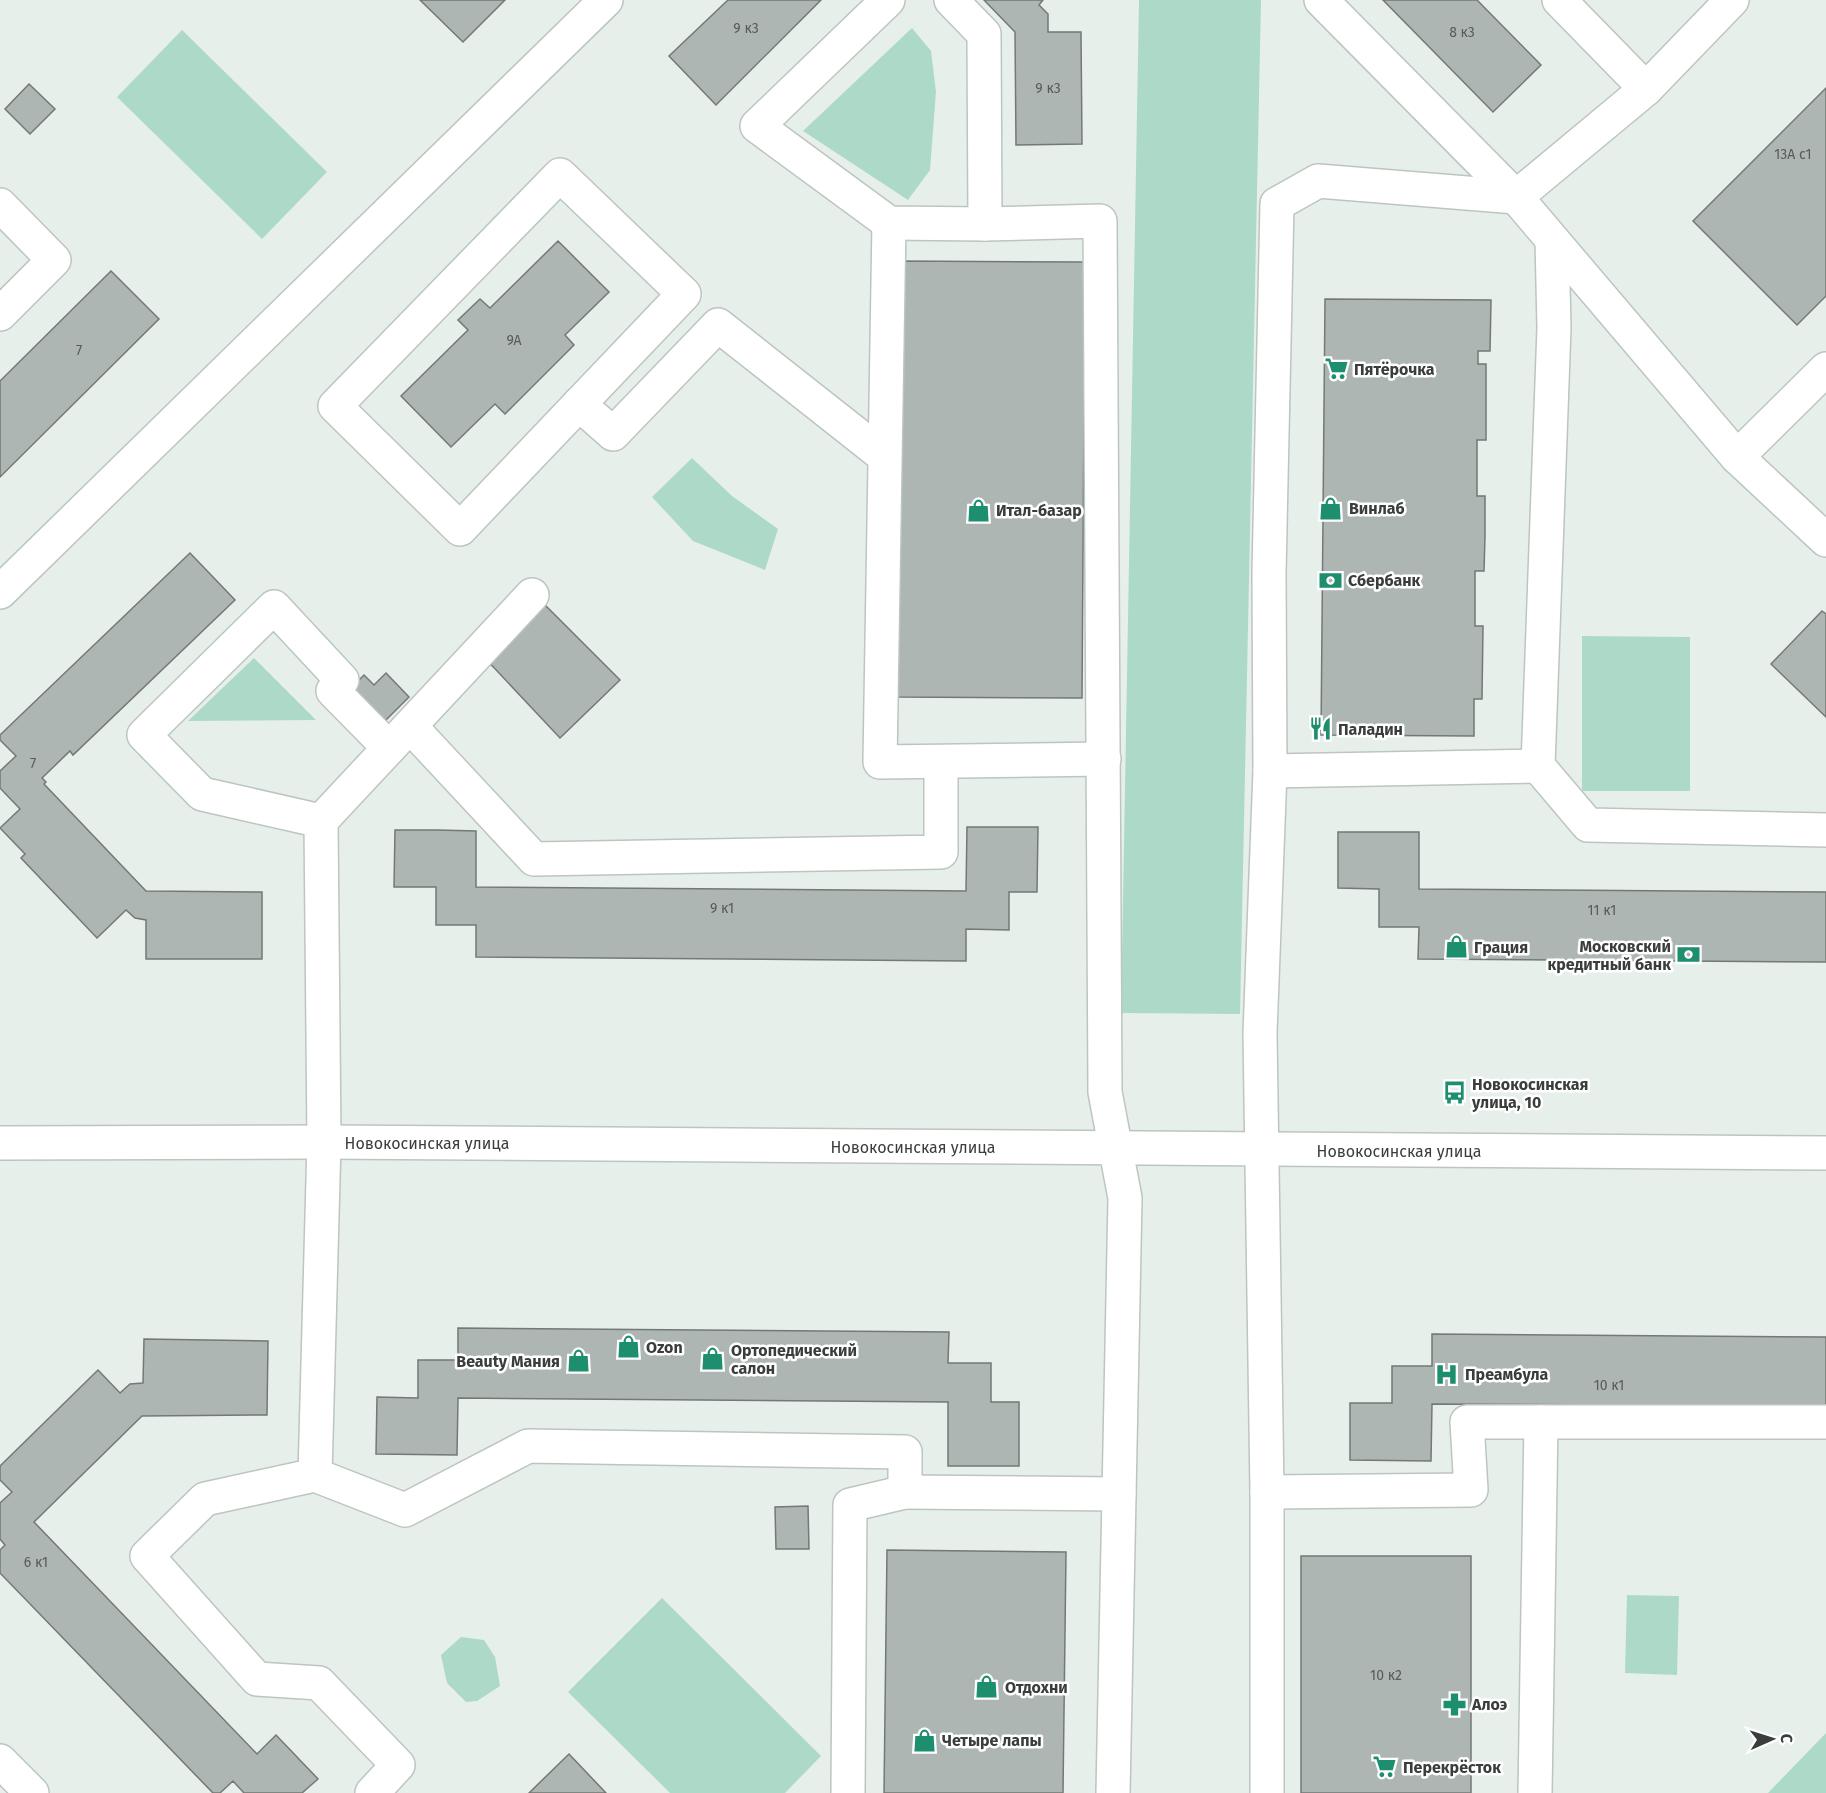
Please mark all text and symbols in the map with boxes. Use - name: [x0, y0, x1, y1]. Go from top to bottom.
- house number: 9 к3: [733, 20, 759, 37]
- house number: 8 к3: [1449, 24, 1475, 41]
- house number: 9 к3: [1035, 80, 1061, 97]
- house number: 13A c1: [1774, 146, 1812, 163]
- house number: 9А: [506, 332, 522, 349]
- house number: 7: [76, 342, 82, 359]
- supermarket icon: Пятёрочка: [1323, 356, 1349, 382]
- place label: Пятёрочка: [1354, 360, 1435, 379]
- shop icon: Винлаб: [1318, 495, 1344, 521]
- shop icon: Итал-базар: [965, 497, 991, 523]
- place label: Винлаб: [1349, 499, 1405, 518]
- place label: Итал-базар: [996, 501, 1082, 520]
- bank icon: Сбербанк: [1317, 567, 1343, 593]
- place label: Сбербанк: [1348, 571, 1421, 590]
- restaurant icon: Паладин: [1307, 716, 1333, 742]
- place label: Паладин: [1338, 720, 1403, 739]
- house number: 7: [30, 755, 36, 772]
- house number: 9 к1: [710, 900, 734, 917]
- house number: 11 к1: [1588, 902, 1616, 919]
- shop icon: Грация: [1443, 934, 1469, 960]
- place label: Московский кредитный банк: [1547, 937, 1671, 974]
- place label: Грация: [1474, 938, 1528, 957]
- bank icon: Московский кредитный банк: [1676, 942, 1702, 968]
- place label: Новокосинская улица, 10: [1471, 1075, 1588, 1112]
- bus stop icon: Новокосинская улица, 10: [1441, 1080, 1467, 1106]
- street label: Новокосинская улица: [345, 1134, 509, 1153]
- street label: Новокосинская улица: [831, 1138, 995, 1157]
- street label: Новокосинская улица: [1317, 1142, 1481, 1161]
- shop icon: Ozon: [615, 1334, 641, 1360]
- place label: Ozon: [646, 1338, 683, 1357]
- place label: Ортопедический салон: [731, 1341, 857, 1378]
- shop icon: Ортопедический салон: [700, 1346, 726, 1372]
- shop icon: Beauty Мания: [565, 1348, 591, 1374]
- place label: Beauty Мания: [456, 1352, 560, 1371]
- hospital icon: Преамбула: [1434, 1361, 1460, 1387]
- place label: Преамбула: [1465, 1365, 1549, 1384]
- house number: 10 к1: [1594, 1377, 1624, 1394]
- house number: 6 к1: [24, 1554, 48, 1571]
- house number: 10 к2: [1370, 1667, 1402, 1684]
- shop icon: Отдохни: [974, 1674, 1000, 1700]
- place label: Отдохни: [1005, 1678, 1068, 1697]
- pharmacy icon: Алоэ: [1441, 1691, 1467, 1717]
- place label: Алоэ: [1471, 1695, 1508, 1714]
- north arrow: [1742, 1709, 1802, 1769]
- shop icon: Четыре лапы: [911, 1727, 937, 1753]
- place label: Четыре лапы: [942, 1731, 1042, 1750]
- text: С: [1777, 1733, 1796, 1744]
- supermarket icon: Перекрёсток: [1372, 1754, 1398, 1780]
- place label: Перекрёсток: [1403, 1758, 1501, 1777]

